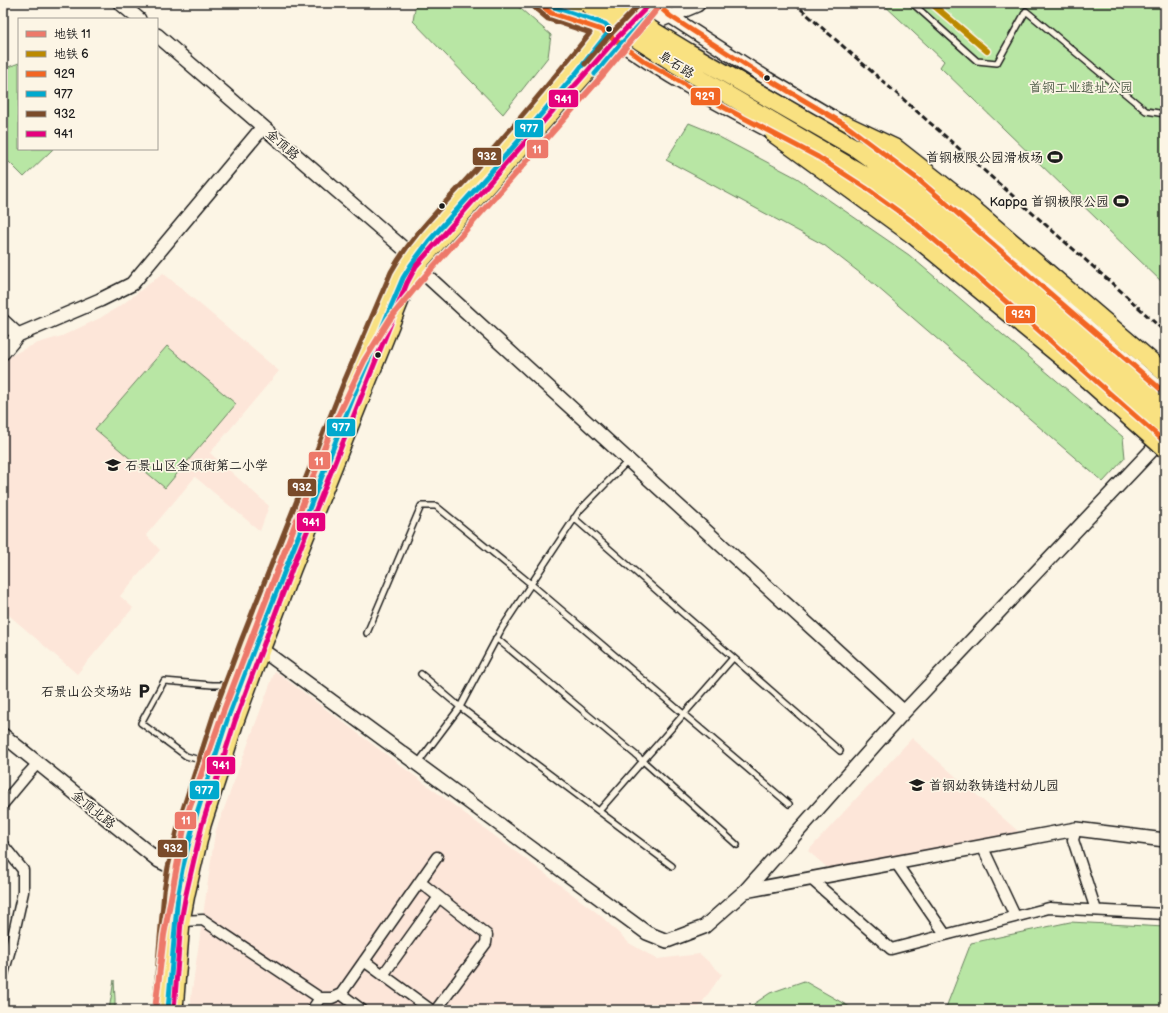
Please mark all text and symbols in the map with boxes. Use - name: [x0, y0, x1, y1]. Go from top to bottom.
- legend: [18, 18, 158, 150]
- unlabelled marker: [604, 24, 614, 34]
- text: 地铁 11: [54, 27, 91, 42]
- text: 地铁 6: [54, 47, 89, 62]
- street label: 阜石路: [656, 48, 697, 82]
- text: 929: [54, 67, 75, 82]
- unlabelled marker: [762, 73, 772, 83]
- park label: 首钢工业遗址公园: [1029, 80, 1133, 96]
- text: 977: [54, 87, 73, 102]
- line badge: 929: [690, 87, 721, 106]
- line badge: 941: [548, 89, 579, 108]
- text: 929: [695, 90, 715, 103]
- text: 941: [554, 93, 572, 106]
- text: 932: [54, 107, 75, 122]
- line badge: 977: [514, 119, 544, 138]
- text: 977: [520, 122, 538, 135]
- street label: 金顶路: [262, 126, 302, 164]
- text: 941: [54, 127, 73, 142]
- line badge: 11: [526, 139, 549, 159]
- text: 11: [532, 143, 542, 156]
- line badge: 932: [472, 147, 502, 166]
- sports icon: 首钢极限公园滑板场: [1046, 148, 1064, 166]
- text: 932: [477, 150, 497, 163]
- place label: 首钢极限公园滑板场: [926, 150, 1043, 166]
- sports icon: Kappa 首钢极限公园: [1112, 192, 1130, 210]
- place label: Kappa 首钢极限公园: [989, 194, 1109, 210]
- unlabelled marker: [437, 201, 447, 211]
- line badge: 929: [1005, 305, 1036, 324]
- text: 929: [1011, 308, 1031, 321]
- unlabelled marker: [373, 350, 383, 360]
- line badge: 977: [326, 418, 356, 437]
- text: 977: [332, 421, 350, 434]
- line badge: 11: [308, 451, 331, 470]
- text: 11: [314, 455, 324, 468]
- school or university icon: 石景山区金顶街第二小学: [104, 456, 122, 474]
- place label: 石景山区金顶街第二小学: [125, 458, 268, 474]
- line badge: 932: [287, 478, 317, 497]
- text: 932: [292, 481, 312, 494]
- line badge: 941: [296, 512, 326, 532]
- text: 941: [302, 516, 320, 529]
- parking icon: 石景山公交场站: [135, 682, 153, 700]
- place label: 石景山公交场站: [41, 684, 132, 700]
- line badge: 941: [206, 756, 236, 775]
- text: 941: [212, 759, 230, 772]
- school or university icon: 首钢幼教铸造村幼儿园: [908, 776, 926, 794]
- place label: 首钢幼教铸造村幼儿园: [929, 778, 1059, 794]
- line badge: 977: [189, 780, 220, 800]
- text: 977: [195, 784, 213, 797]
- street label: 金顶北路: [68, 787, 119, 832]
- line badge: 11: [174, 811, 197, 830]
- text: 11: [181, 814, 191, 827]
- line badge: 932: [157, 839, 188, 858]
- text: 932: [163, 842, 183, 855]

